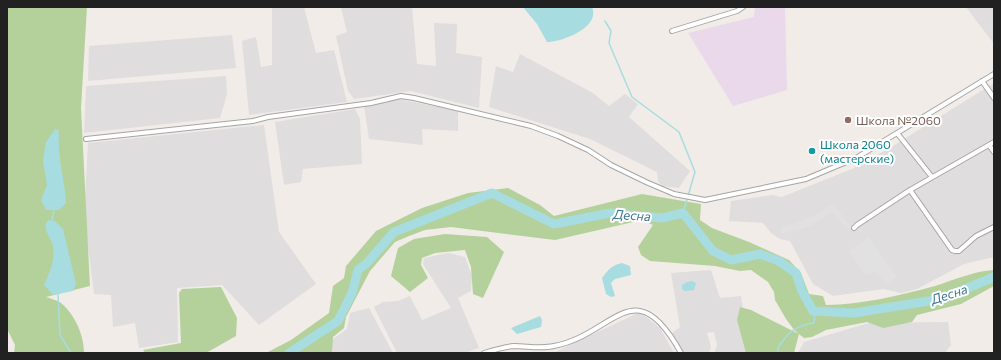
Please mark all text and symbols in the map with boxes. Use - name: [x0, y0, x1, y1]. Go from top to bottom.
- place label: Школа №2060: [856, 113, 941, 127]
- marker: Школа №2060: [843, 115, 853, 125]
- place label: Школа 2060 (мастерские): [820, 137, 894, 165]
- marker: Школа 2060 (мастерские): [807, 146, 817, 156]
- water label: Десна: [612, 206, 652, 224]
- water label: Десна: [928, 280, 970, 308]

